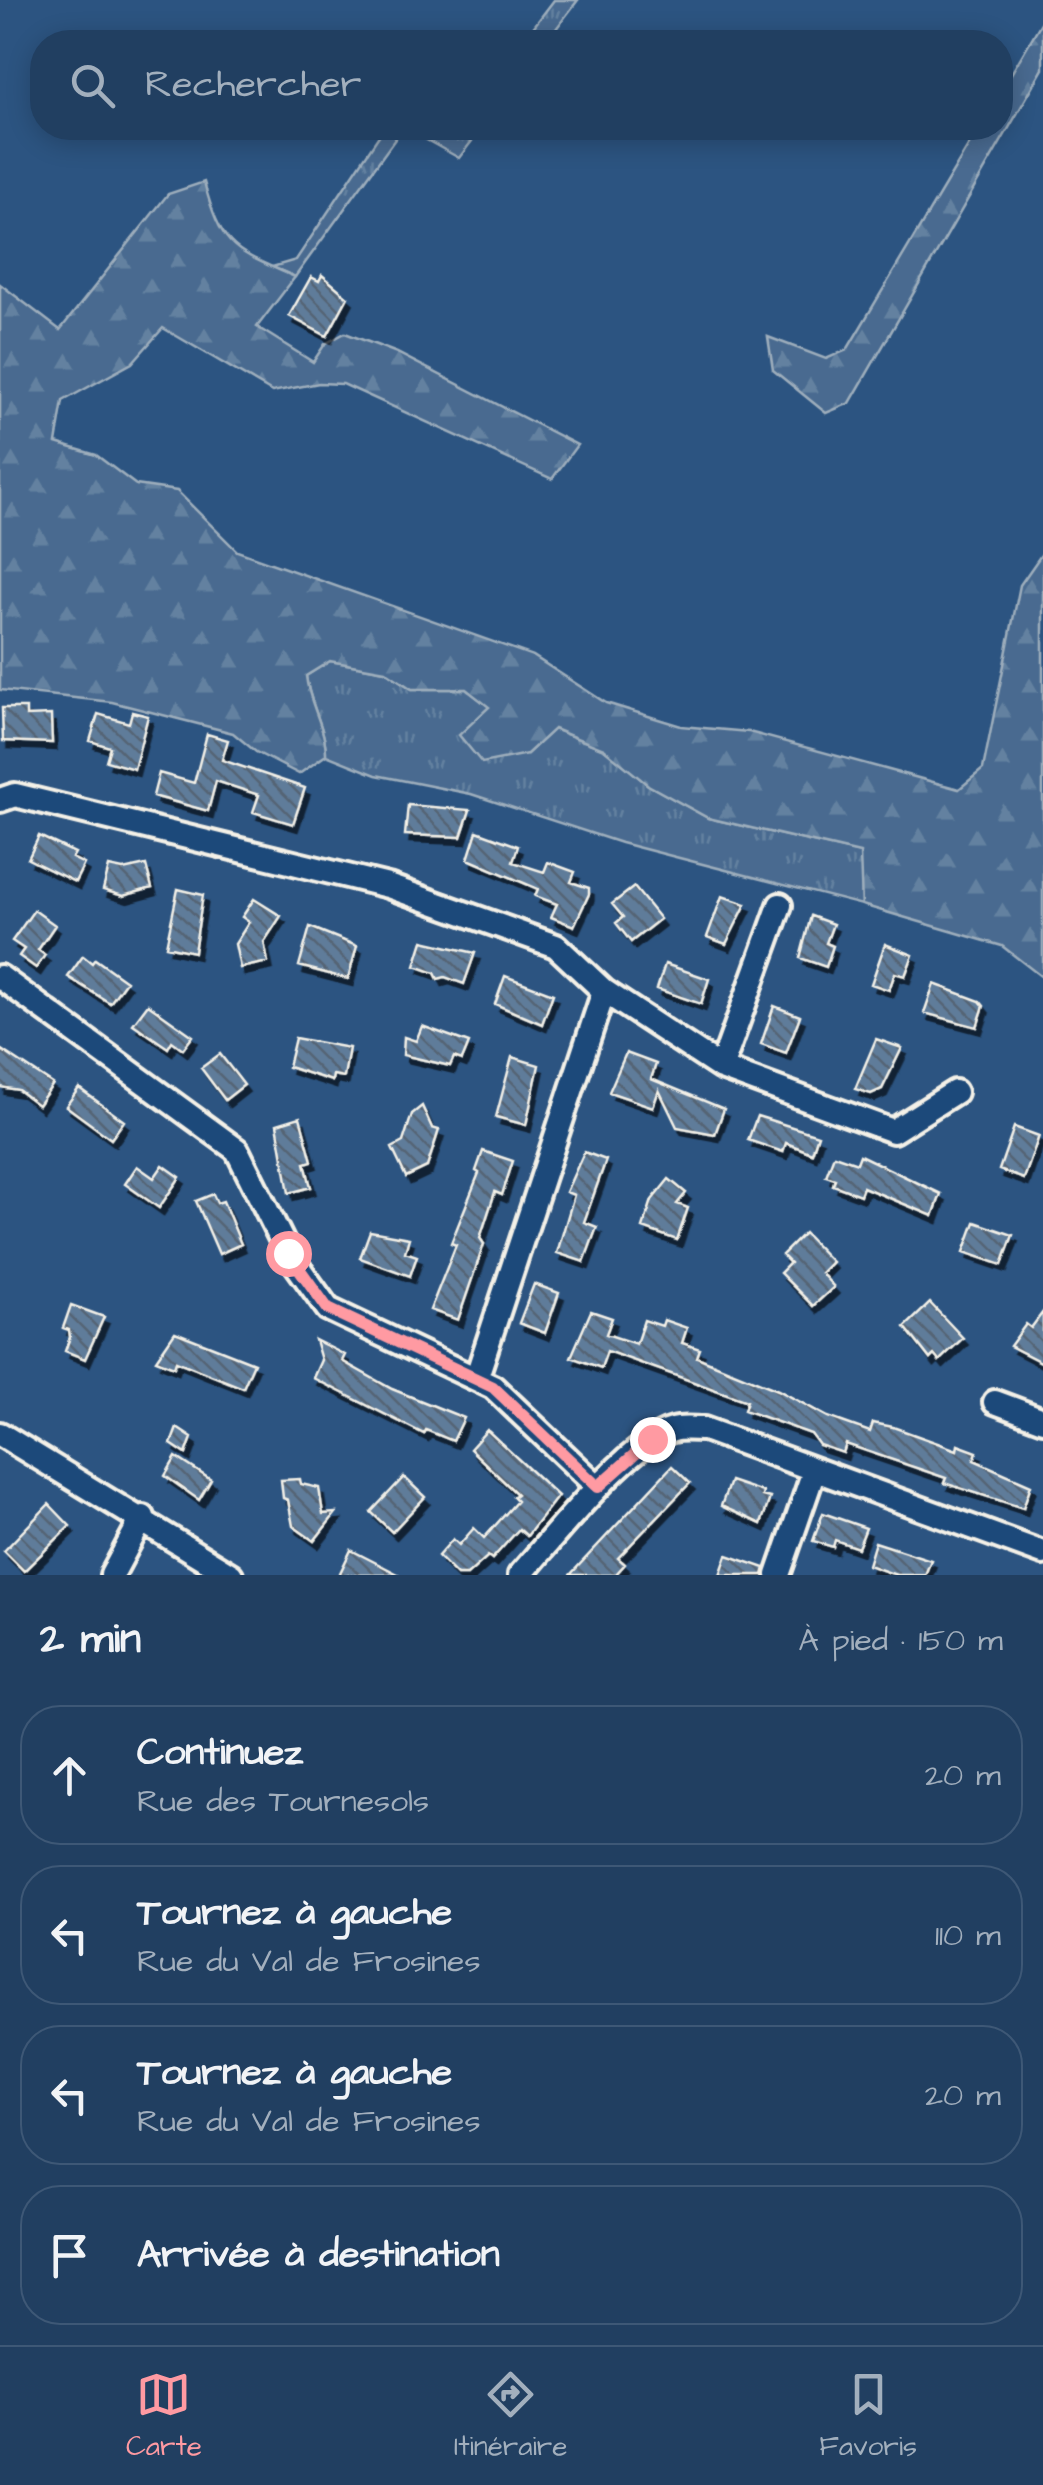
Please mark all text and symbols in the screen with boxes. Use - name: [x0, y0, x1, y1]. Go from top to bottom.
- search box: [30, 30, 1013, 140]
- icon: search: [65, 58, 120, 113]
- text: Rechercher: [145, 59, 361, 111]
- route start: [266, 1231, 312, 1277]
- route end: [630, 1417, 676, 1463]
- text: 2 min: [40, 1611, 141, 1669]
- text: À pied · 150 m: [799, 1618, 1003, 1663]
- text: Continuez: [137, 1727, 303, 1779]
- icon: ahead: [42, 1748, 97, 1803]
- text: 20 m: [925, 1753, 1001, 1798]
- text: Rue des Tournesols: [137, 1779, 429, 1824]
- text: Tournez à gauche: [137, 1887, 452, 1939]
- icon: left: [42, 1908, 97, 1963]
- text: 110 m: [935, 1913, 1001, 1958]
- text: Rue du Val de Frosines: [137, 1939, 480, 1984]
- text: Tournez à gauche: [137, 2047, 452, 2099]
- icon: left: [42, 2068, 97, 2123]
- text: 20 m: [925, 2073, 1001, 2118]
- text: Rue du Val de Frosines: [137, 2099, 480, 2144]
- icon: arrive: [42, 2228, 97, 2283]
- text: Arrivée à destination: [137, 2229, 500, 2281]
- tab: Carte: [126, 2367, 202, 2466]
- tab: Itinéraire: [454, 2367, 567, 2466]
- tab: Favoris: [819, 2367, 917, 2466]

